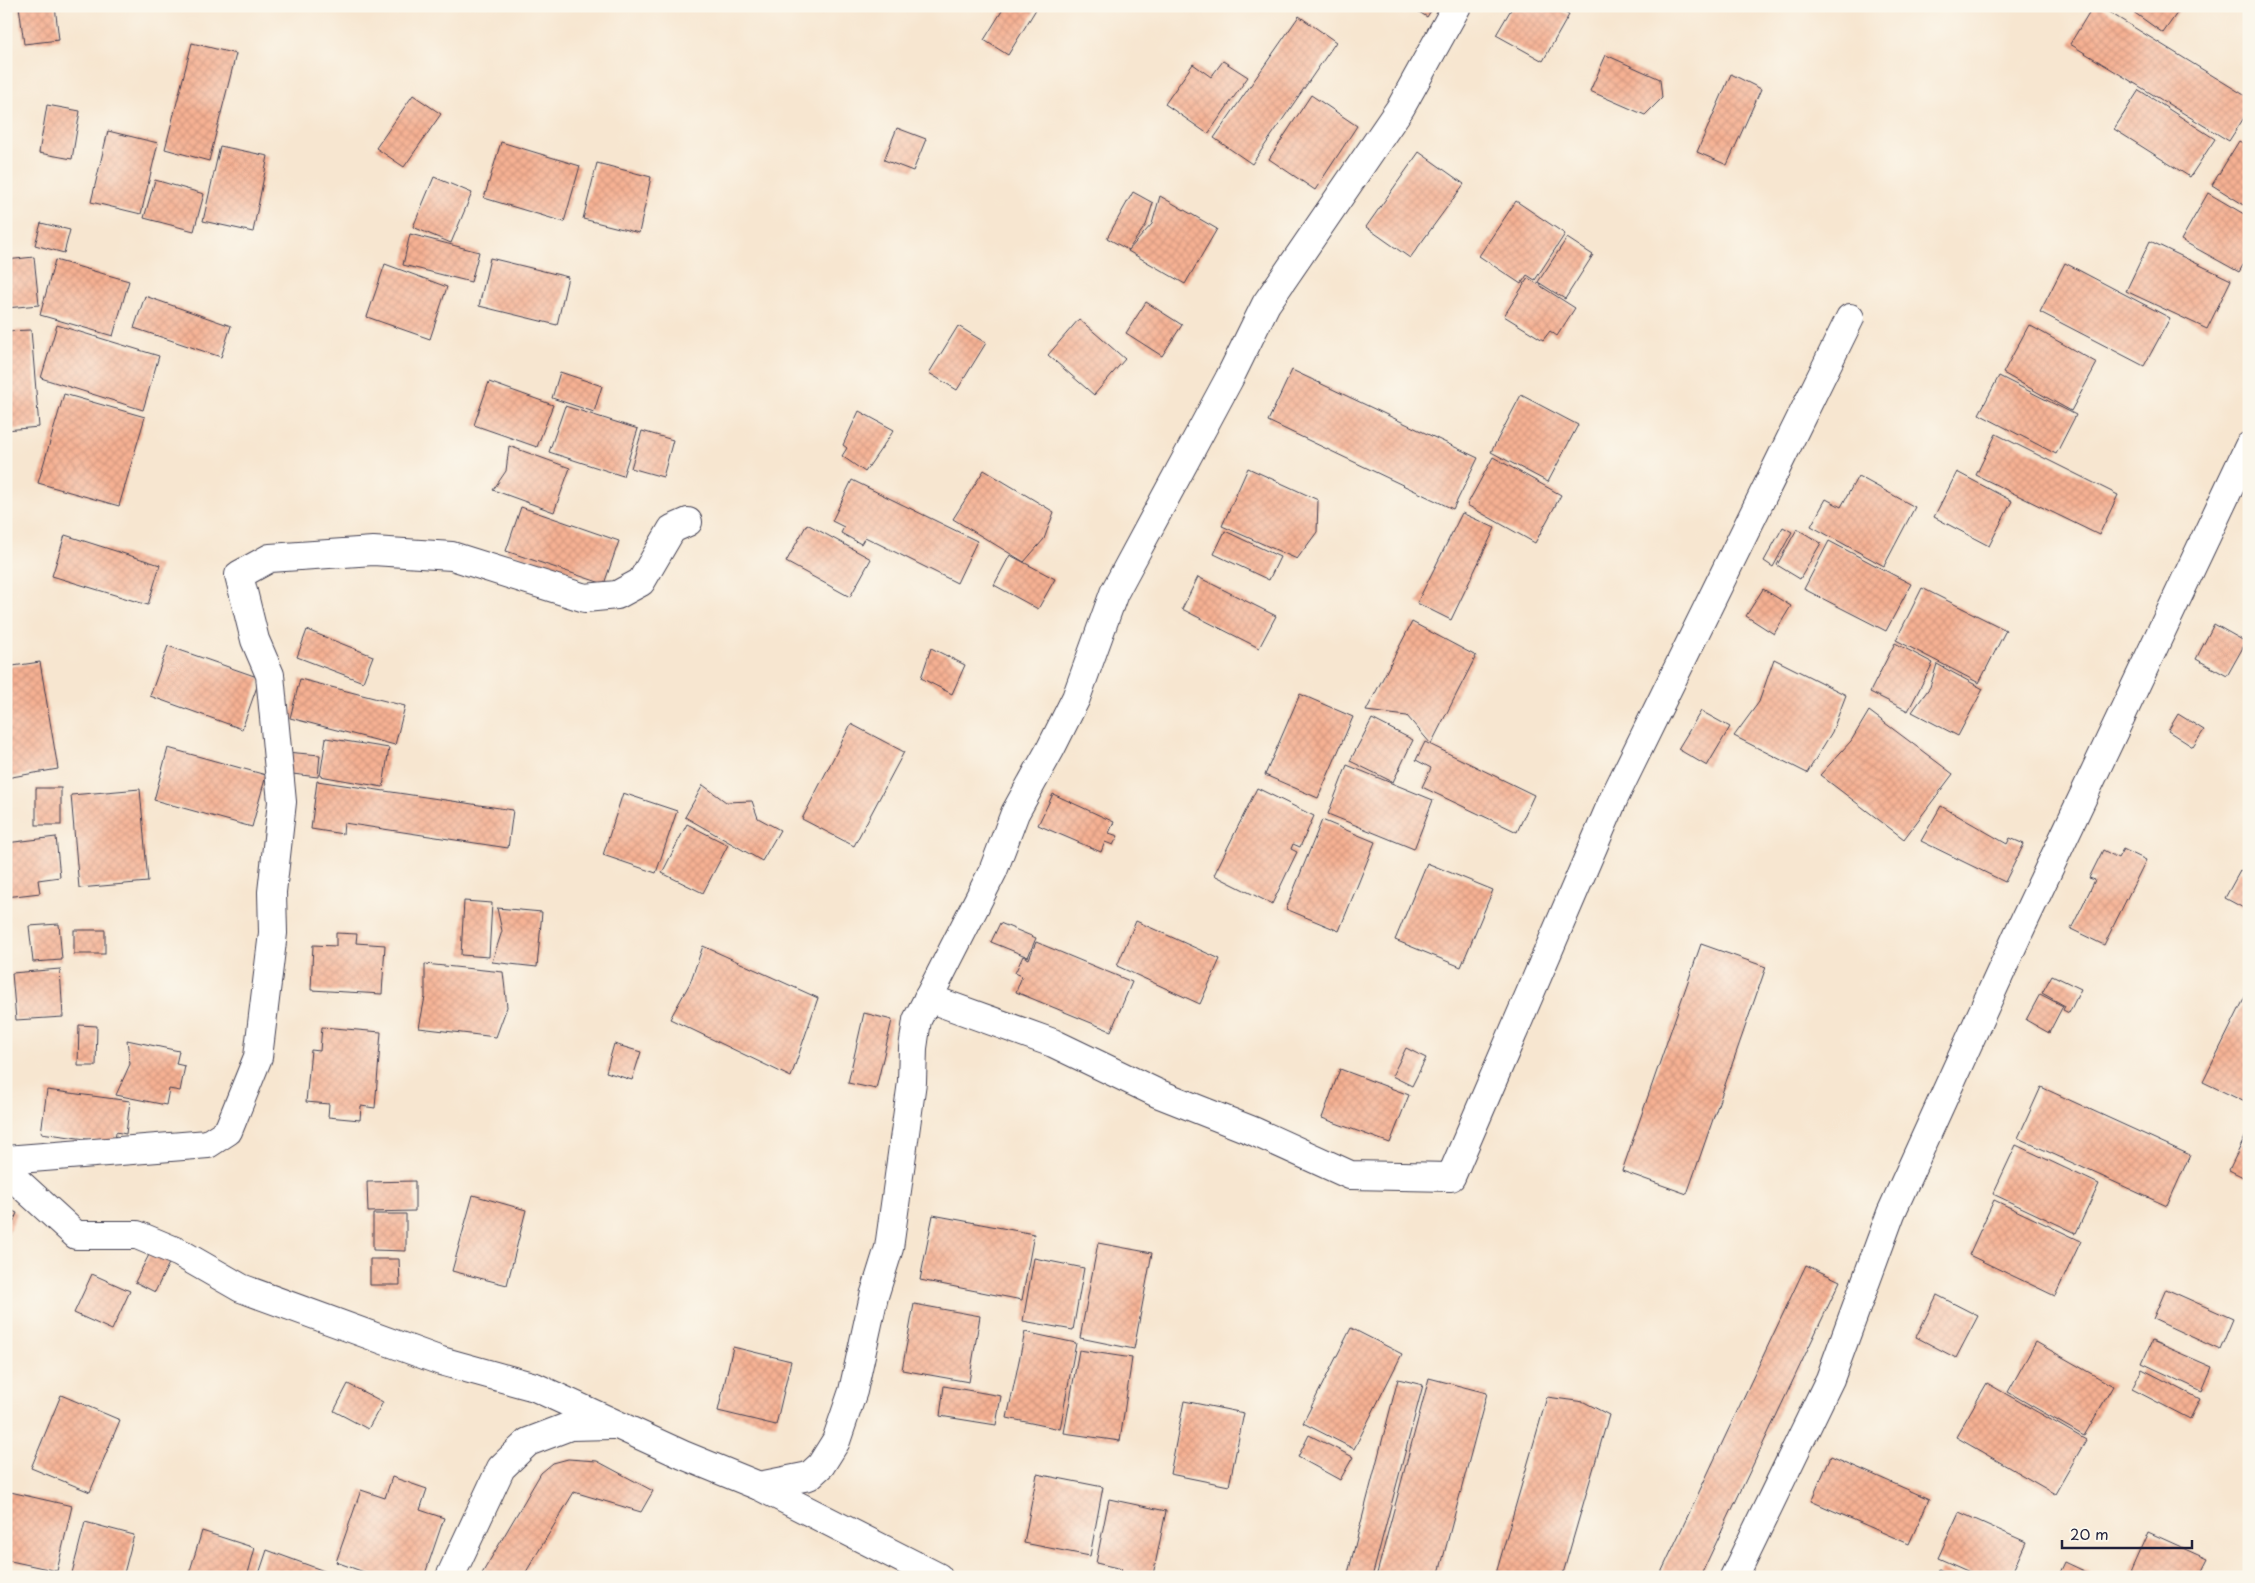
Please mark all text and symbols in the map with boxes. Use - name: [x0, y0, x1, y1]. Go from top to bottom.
- scale bar: [2062, 1518, 2192, 1550]
- text: 20 m: [2070, 1522, 2109, 1545]

